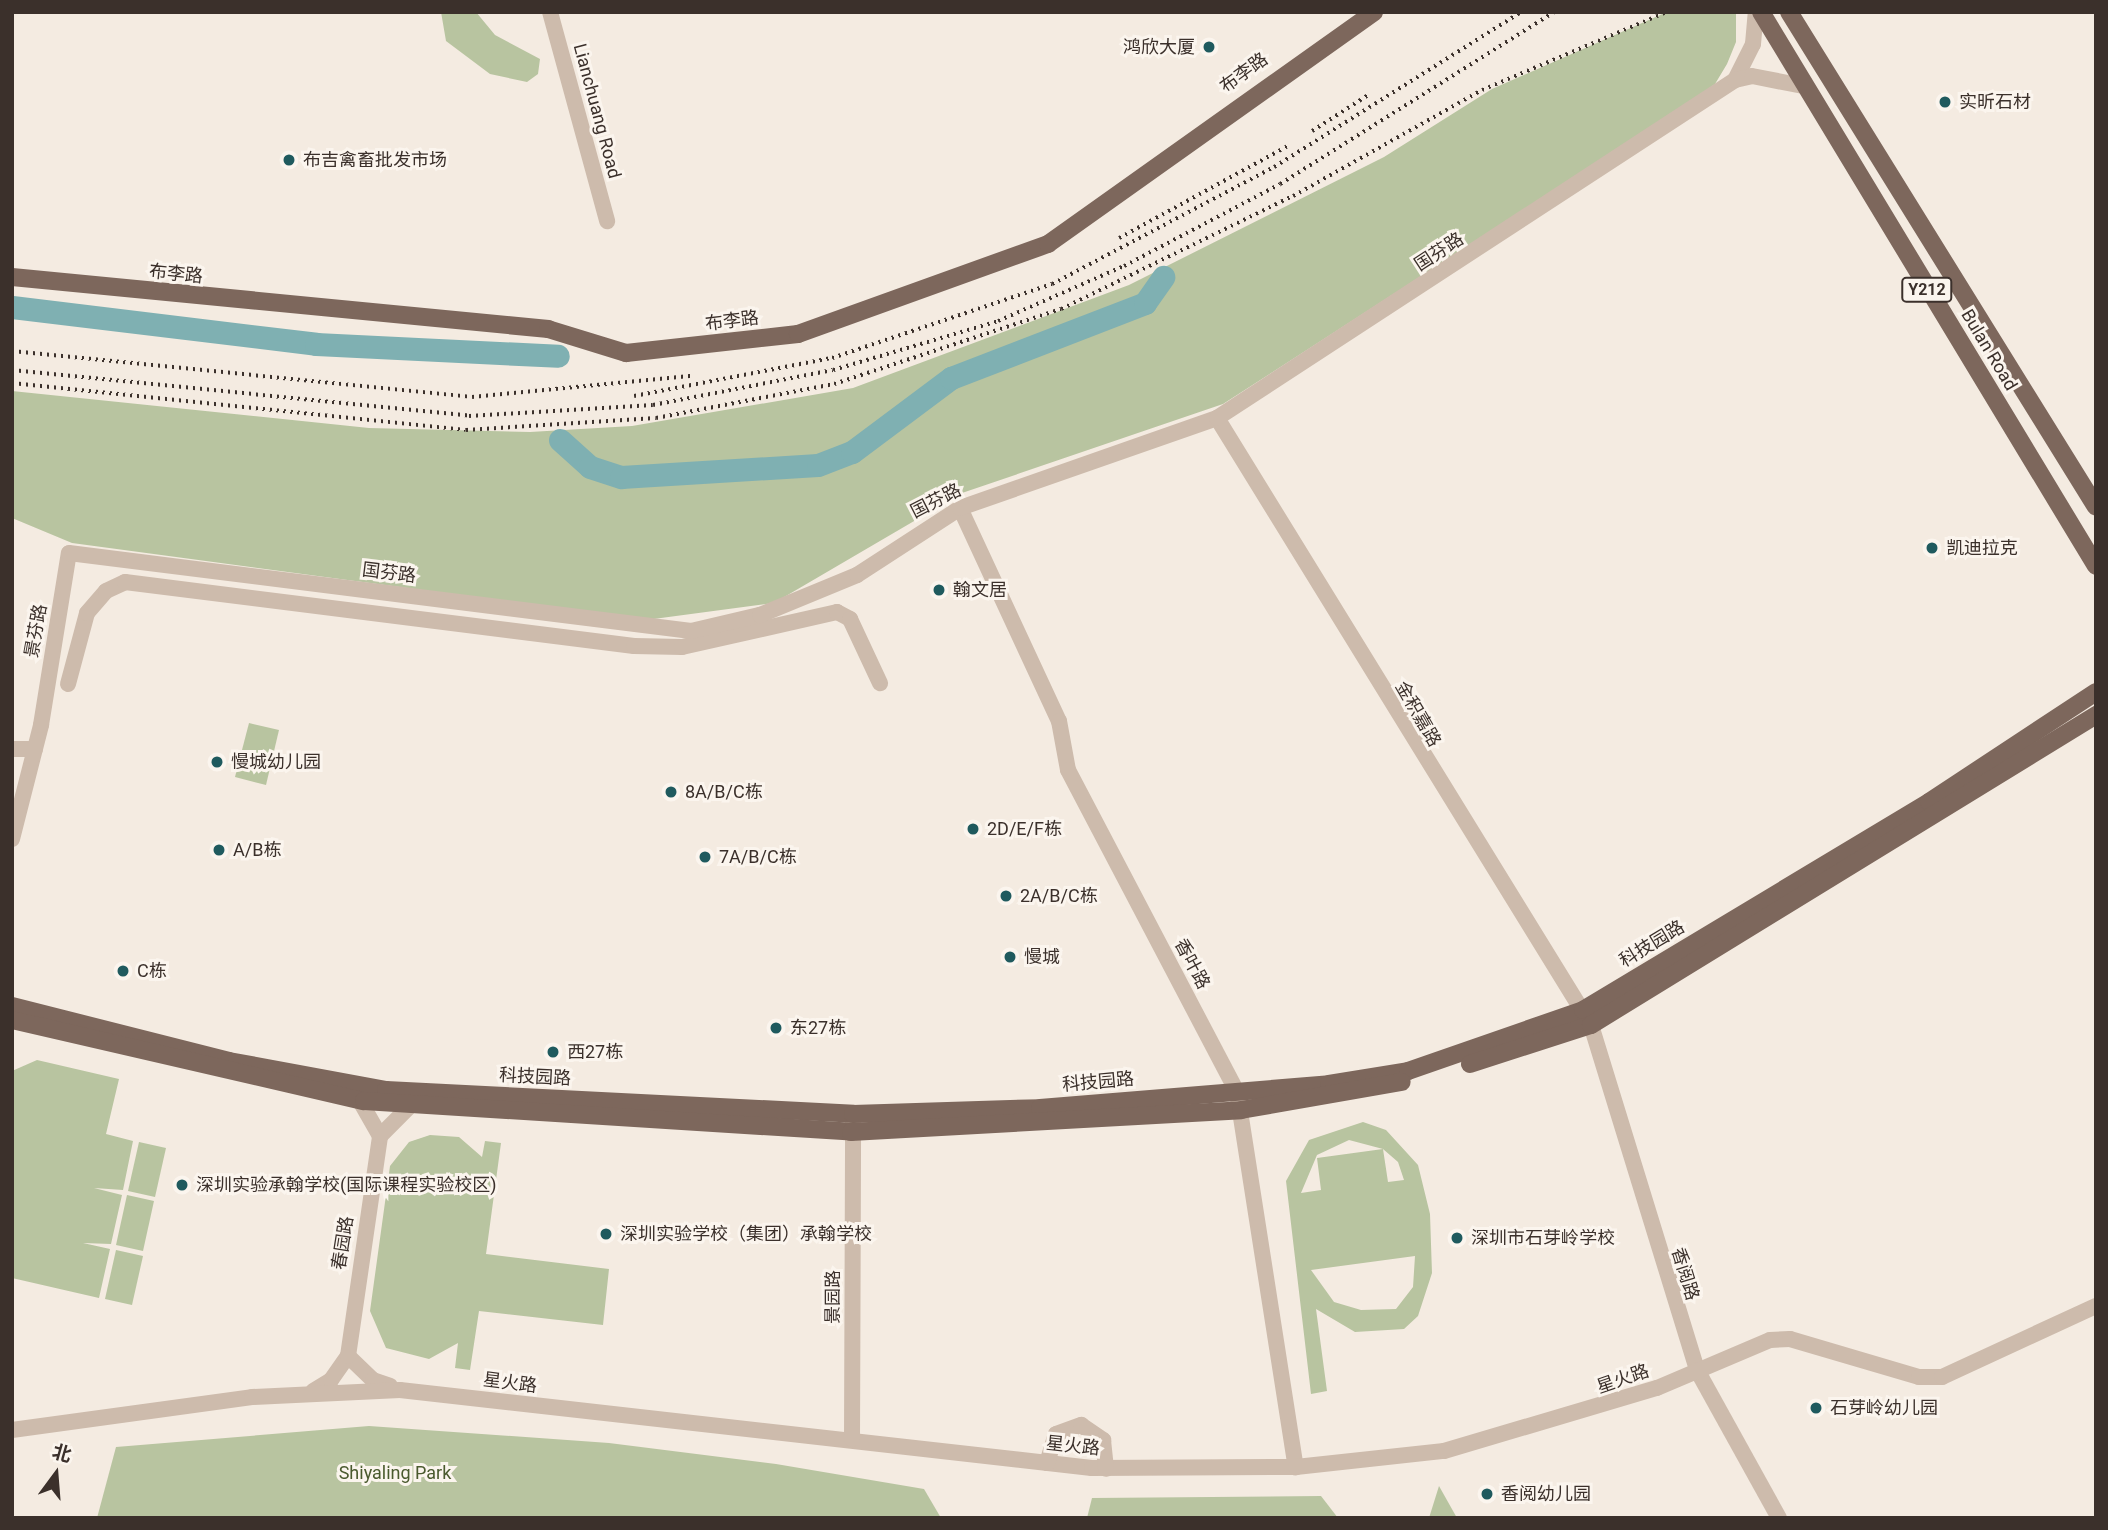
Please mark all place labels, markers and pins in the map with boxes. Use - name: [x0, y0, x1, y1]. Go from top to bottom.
- place label: 鸿欣大厦: [1123, 36, 1195, 58]
- marker: 鸿欣大厦: [1201, 39, 1217, 55]
- place label: 实昕石材: [1959, 91, 2031, 113]
- marker: 实昕石材: [1937, 94, 1953, 110]
- place label: 布吉禽畜批发市场: [303, 149, 447, 171]
- marker: 布吉禽畜批发市场: [281, 152, 297, 168]
- place label: 凯迪拉克: [1946, 537, 2018, 559]
- marker: 凯迪拉克: [1924, 540, 1940, 556]
- place label: 翰文居: [953, 579, 1007, 601]
- marker: 翰文居: [931, 582, 947, 598]
- place label: 慢城幼儿园: [231, 751, 321, 773]
- marker: 慢城幼儿园: [209, 754, 225, 770]
- place label: 8A/B/C栋: [685, 781, 763, 803]
- marker: 8A/B/C栋: [663, 784, 679, 800]
- place label: 2D/E/F栋: [987, 818, 1062, 840]
- marker: 2D/E/F栋: [965, 821, 981, 837]
- place label: A/B栋: [233, 839, 281, 861]
- marker: A/B栋: [211, 842, 227, 858]
- place label: 7A/B/C栋: [719, 846, 797, 868]
- marker: 7A/B/C栋: [697, 849, 713, 865]
- place label: 2A/B/C栋: [1020, 885, 1098, 907]
- marker: 2A/B/C栋: [998, 888, 1014, 904]
- place label: 慢城: [1024, 946, 1060, 968]
- marker: 慢城: [1002, 949, 1018, 965]
- place label: C栋: [137, 960, 167, 982]
- marker: C栋: [115, 963, 131, 979]
- place label: 东27栋: [790, 1017, 846, 1039]
- marker: 东27栋: [768, 1020, 784, 1036]
- place label: 西27栋: [567, 1041, 623, 1063]
- marker: 西27栋: [545, 1044, 561, 1060]
- place label: 深圳实验承翰学校(国际课程实验校区): [196, 1174, 496, 1196]
- marker: 深圳实验承翰学校(国际课程实验校区): [174, 1177, 190, 1193]
- place label: 深圳实验学校（集团）承翰学校: [620, 1223, 872, 1245]
- marker: 深圳实验学校（集团）承翰学校: [598, 1226, 614, 1242]
- place label: 深圳市石芽岭学校: [1471, 1227, 1615, 1249]
- marker: 深圳市石芽岭学校: [1449, 1230, 1465, 1246]
- place label: 石芽岭幼儿园: [1830, 1397, 1938, 1419]
- marker: 石芽岭幼儿园: [1808, 1400, 1824, 1416]
- place label: 香阅幼儿园: [1501, 1483, 1591, 1505]
- marker: 香阅幼儿园: [1479, 1486, 1495, 1502]

